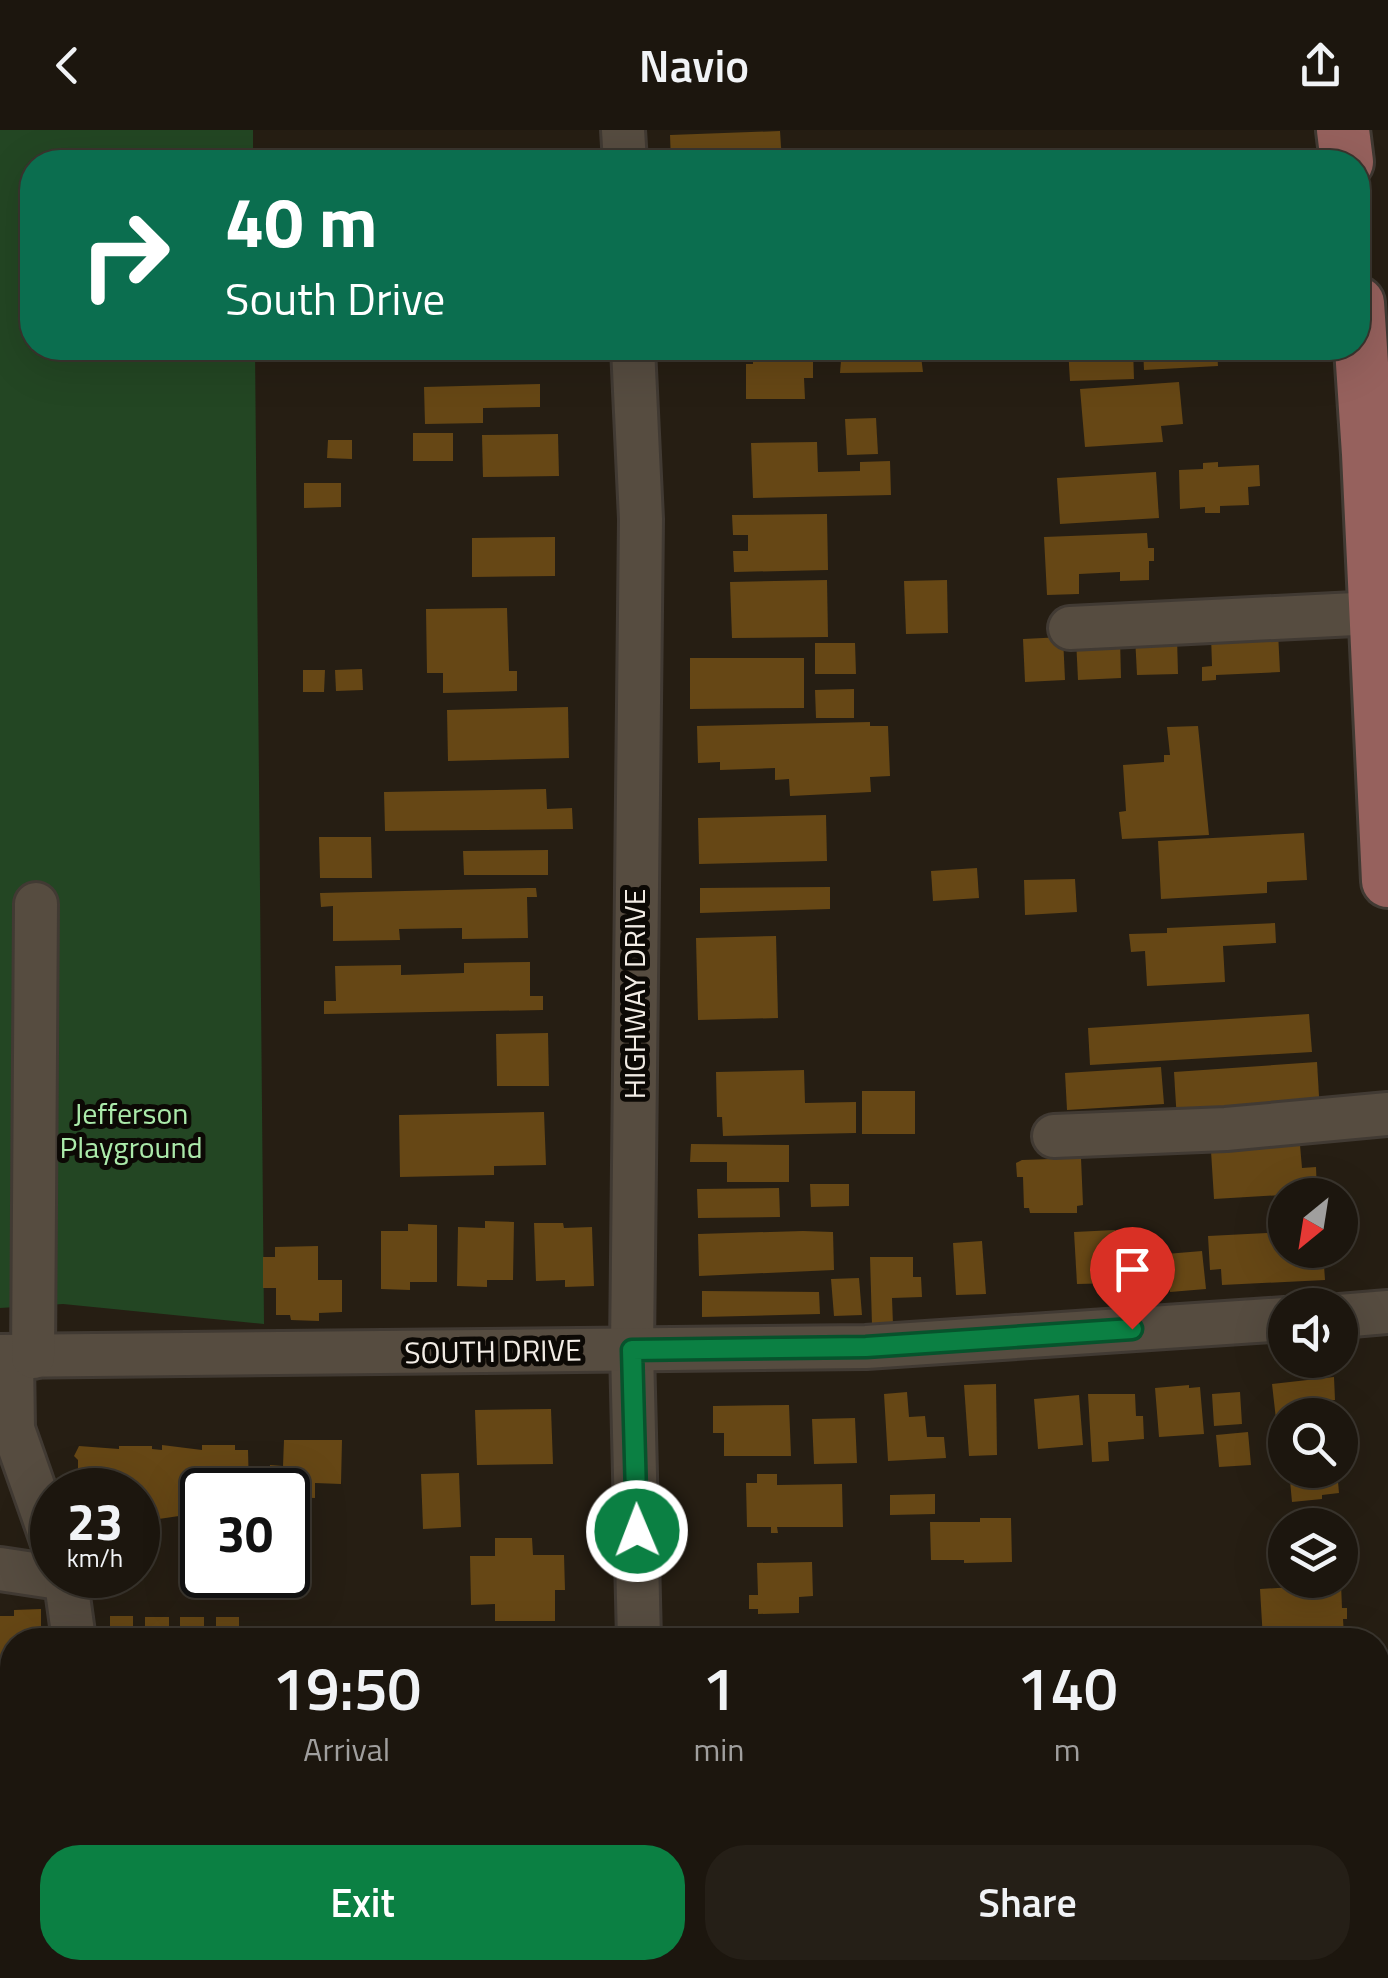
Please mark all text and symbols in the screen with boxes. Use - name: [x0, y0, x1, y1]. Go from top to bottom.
- text: Navio: [639, 31, 749, 99]
- icon: back: [40, 38, 95, 93]
- icon: share: [1293, 38, 1348, 93]
- text: 40 m: [225, 168, 378, 274]
- icon: right: [60, 190, 190, 320]
- text: South Drive: [225, 264, 445, 332]
- street label: HIGHWAY DRIVE: [611, 889, 657, 1099]
- park label: Jefferson Playground: [59, 1090, 203, 1170]
- north arrow: [1268, 1178, 1358, 1268]
- map controls: [1268, 1178, 1358, 1598]
- pin: [1090, 1227, 1175, 1330]
- icon: arrive: [1105, 1242, 1160, 1297]
- button: sound: [1268, 1288, 1358, 1378]
- street label: SOUTH DRIVE: [404, 1326, 582, 1376]
- button: search: [1268, 1398, 1358, 1488]
- speed limit sign: 30: [180, 1468, 310, 1598]
- position arrow: [585, 1479, 689, 1583]
- text: 23: [67, 1483, 123, 1559]
- button: layers: [1268, 1508, 1358, 1598]
- text: km/h: [67, 1539, 123, 1577]
- text: 19:50: [272, 1642, 421, 1733]
- text: 1: [702, 1642, 736, 1733]
- text: 140: [1017, 1642, 1118, 1733]
- text: Arrival: [303, 1725, 390, 1773]
- text: min: [693, 1725, 744, 1773]
- text: m: [1054, 1725, 1081, 1773]
- button: Exit: [40, 1845, 685, 1960]
- button: Share: [705, 1845, 1350, 1960]

